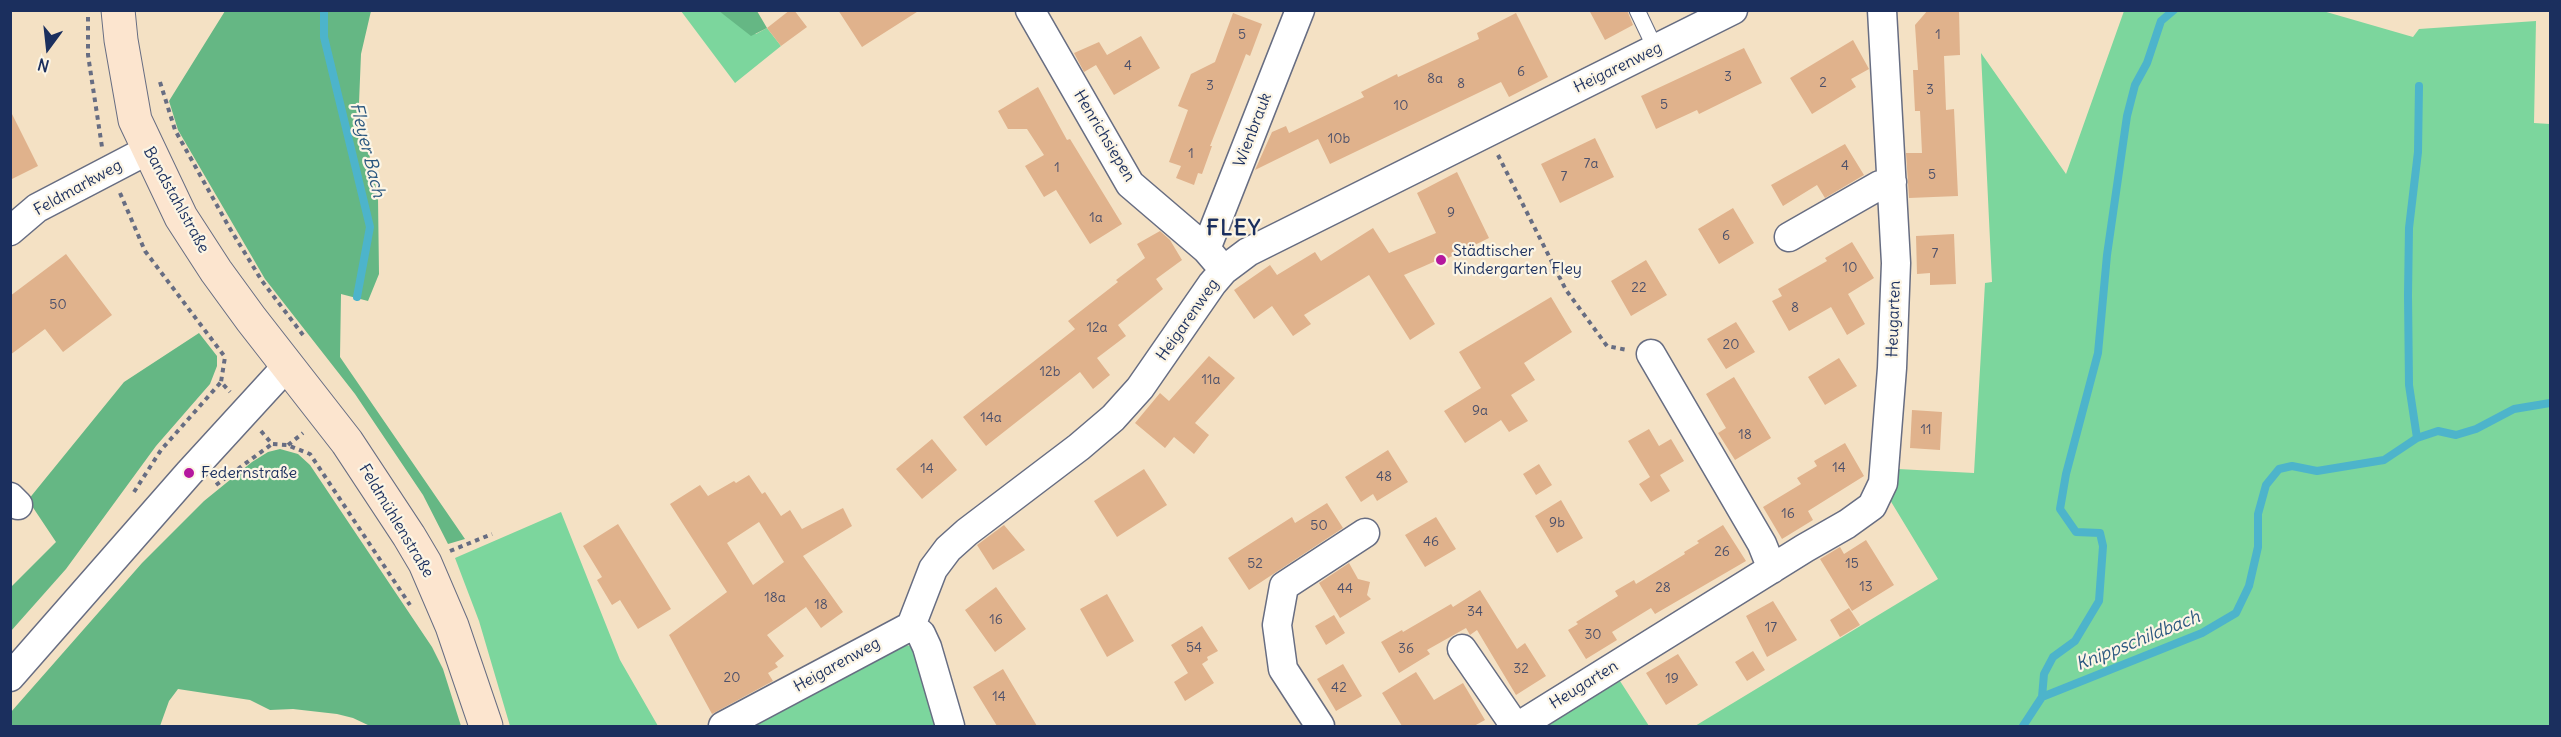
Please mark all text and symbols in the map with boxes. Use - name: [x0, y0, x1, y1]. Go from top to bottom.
- north arrow: [18, 18, 78, 78]
- house number: 5: [1238, 27, 1246, 43]
- house number: 1: [1935, 27, 1941, 43]
- street label: Heigarenweg: [1571, 38, 1665, 98]
- text: N: [35, 54, 51, 76]
- house number: 4: [1124, 58, 1132, 74]
- house number: 6: [1517, 64, 1525, 80]
- house number: 3: [1724, 69, 1732, 85]
- house number: 8a: [1427, 71, 1443, 87]
- house number: 2: [1819, 75, 1827, 91]
- house number: 8: [1457, 76, 1465, 92]
- house number: 3: [1206, 78, 1214, 94]
- house number: 3: [1926, 82, 1934, 98]
- street label: Henrichsiepen: [1069, 87, 1139, 185]
- street label: Wienbrauk: [1230, 90, 1276, 170]
- house number: 5: [1660, 97, 1668, 113]
- house number: 10: [1394, 98, 1408, 114]
- water label: Fleyer Bach: [345, 100, 389, 200]
- house number: 10b: [1328, 131, 1350, 147]
- street label: Bandstahlstraße: [139, 144, 213, 256]
- house number: 1: [1188, 146, 1194, 162]
- street label: Feldmarkweg: [31, 156, 125, 220]
- house number: 7a: [1584, 156, 1598, 172]
- house number: 4: [1841, 158, 1849, 174]
- house number: 1: [1054, 160, 1060, 176]
- house number: 5: [1928, 167, 1936, 183]
- house number: 7: [1561, 169, 1567, 185]
- house number: 9: [1447, 205, 1455, 221]
- house number: 1a: [1089, 210, 1103, 226]
- district label: FLEY: [1206, 216, 1262, 242]
- house number: 6: [1722, 228, 1730, 244]
- place label: Städtischer Kindergarten Fley: [1453, 241, 1582, 279]
- house number: 7: [1932, 246, 1938, 262]
- marker: Städtischer Kindergarten Fley: [1434, 253, 1448, 267]
- house number: 10: [1843, 260, 1857, 276]
- street label: Heigarenweg: [1153, 275, 1223, 365]
- house number: 22: [1631, 280, 1647, 296]
- street label: Heugarten: [1883, 280, 1905, 358]
- house number: 50: [49, 297, 67, 313]
- house number: 8: [1791, 300, 1799, 316]
- house number: 12a: [1086, 320, 1108, 336]
- house number: 20: [1723, 337, 1739, 353]
- house number: 12b: [1040, 364, 1060, 380]
- house number: 11a: [1201, 372, 1221, 388]
- house number: 9a: [1472, 403, 1488, 419]
- house number: 14a: [980, 410, 1002, 426]
- house number: 11: [1920, 422, 1932, 438]
- house number: 18: [1738, 427, 1752, 443]
- house number: 14: [1832, 460, 1846, 476]
- street label: Feldmühlenstraße: [354, 461, 438, 581]
- house number: 14: [920, 461, 934, 477]
- place label: Federnstraße: [201, 463, 297, 483]
- marker: Federnstraße: [182, 466, 196, 480]
- house number: 48: [1376, 469, 1392, 485]
- house number: 16: [1781, 506, 1795, 522]
- house number: 9b: [1549, 515, 1565, 531]
- house number: 50: [1310, 518, 1328, 534]
- house number: 46: [1423, 534, 1439, 550]
- house number: 26: [1714, 544, 1730, 560]
- house number: 52: [1247, 556, 1263, 572]
- house number: 15: [1845, 556, 1859, 572]
- house number: 13: [1859, 579, 1873, 595]
- house number: 28: [1655, 580, 1671, 596]
- house number: 44: [1337, 581, 1353, 597]
- house number: 18a: [764, 590, 786, 606]
- house number: 18: [814, 597, 828, 613]
- house number: 34: [1467, 604, 1483, 620]
- water label: Knippschildbach: [2073, 606, 2203, 676]
- house number: 16: [989, 612, 1003, 628]
- house number: 17: [1765, 620, 1777, 636]
- house number: 30: [1584, 627, 1602, 643]
- street label: Heigarenweg: [791, 633, 883, 697]
- house number: 54: [1186, 640, 1202, 656]
- house number: 36: [1398, 641, 1414, 657]
- street label: Heugarten: [1546, 656, 1622, 714]
- house number: 32: [1513, 661, 1529, 677]
- house number: 20: [724, 670, 740, 686]
- house number: 19: [1665, 671, 1679, 687]
- house number: 42: [1331, 680, 1347, 696]
- house number: 14: [992, 689, 1006, 705]

